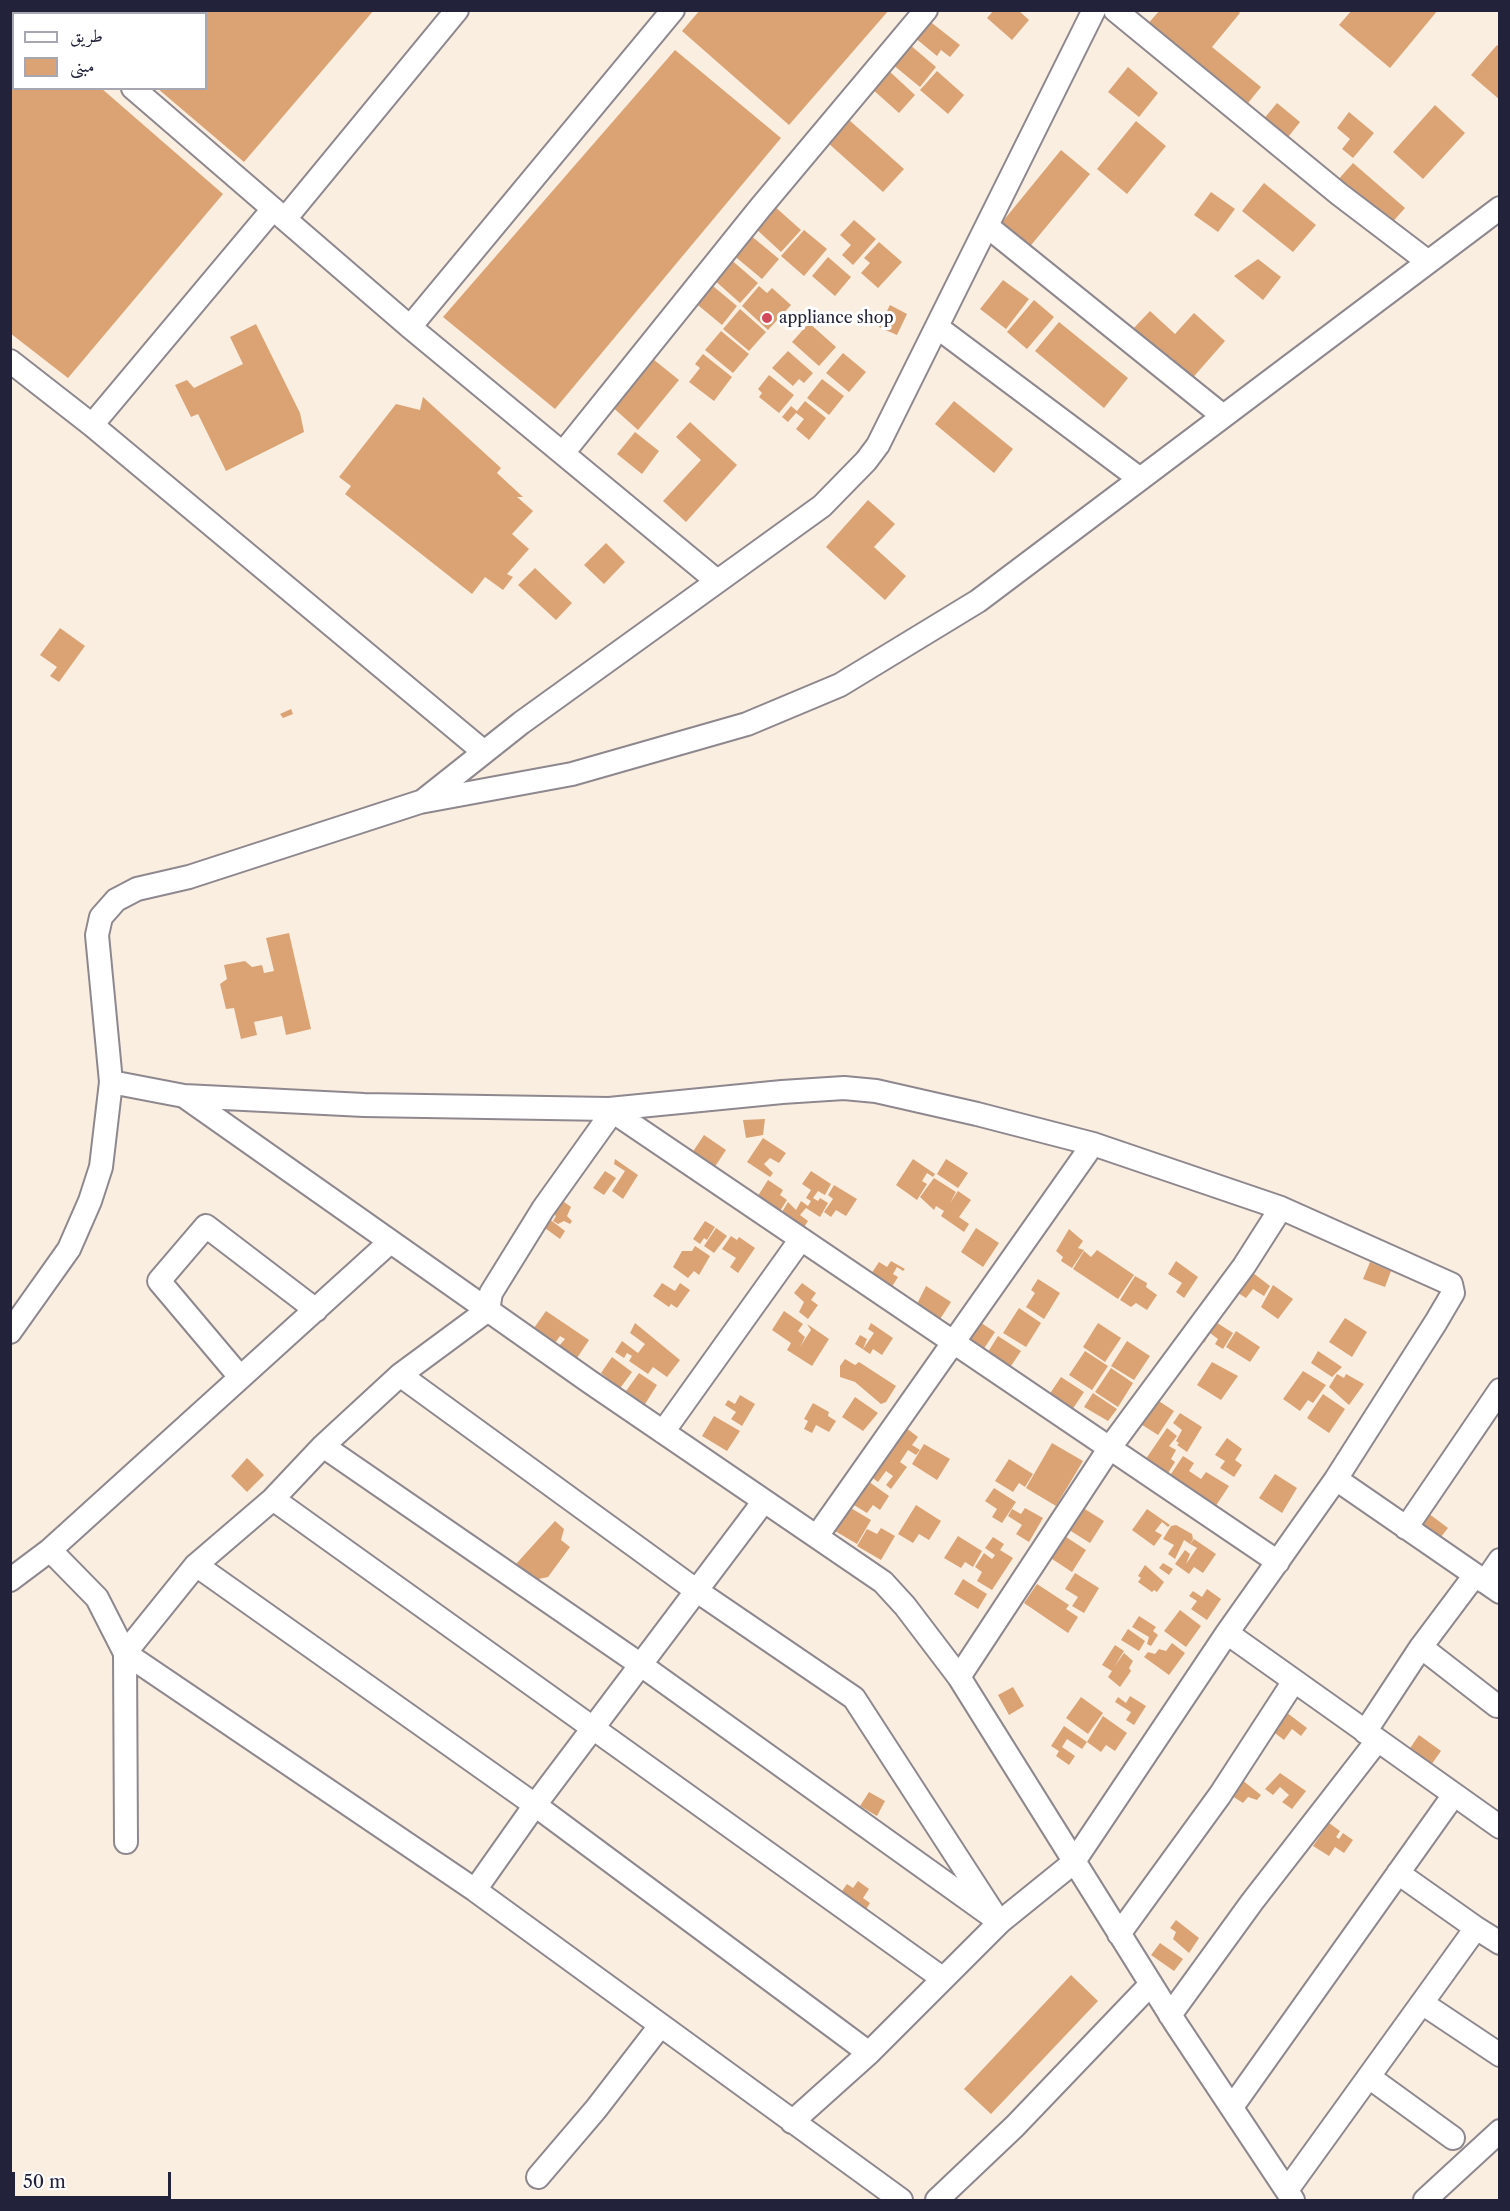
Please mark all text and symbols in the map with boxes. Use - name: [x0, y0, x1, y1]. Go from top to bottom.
- legend: [12, 12, 207, 90]
- text: طريق: [70, 25, 103, 47]
- text: مبنى: [70, 55, 95, 77]
- place label: appliance shop: [779, 308, 894, 328]
- marker: appliance shop: [760, 311, 774, 325]
- scale bar: [15, 2160, 174, 2198]
- text: 50 m: [23, 2171, 66, 2193]

